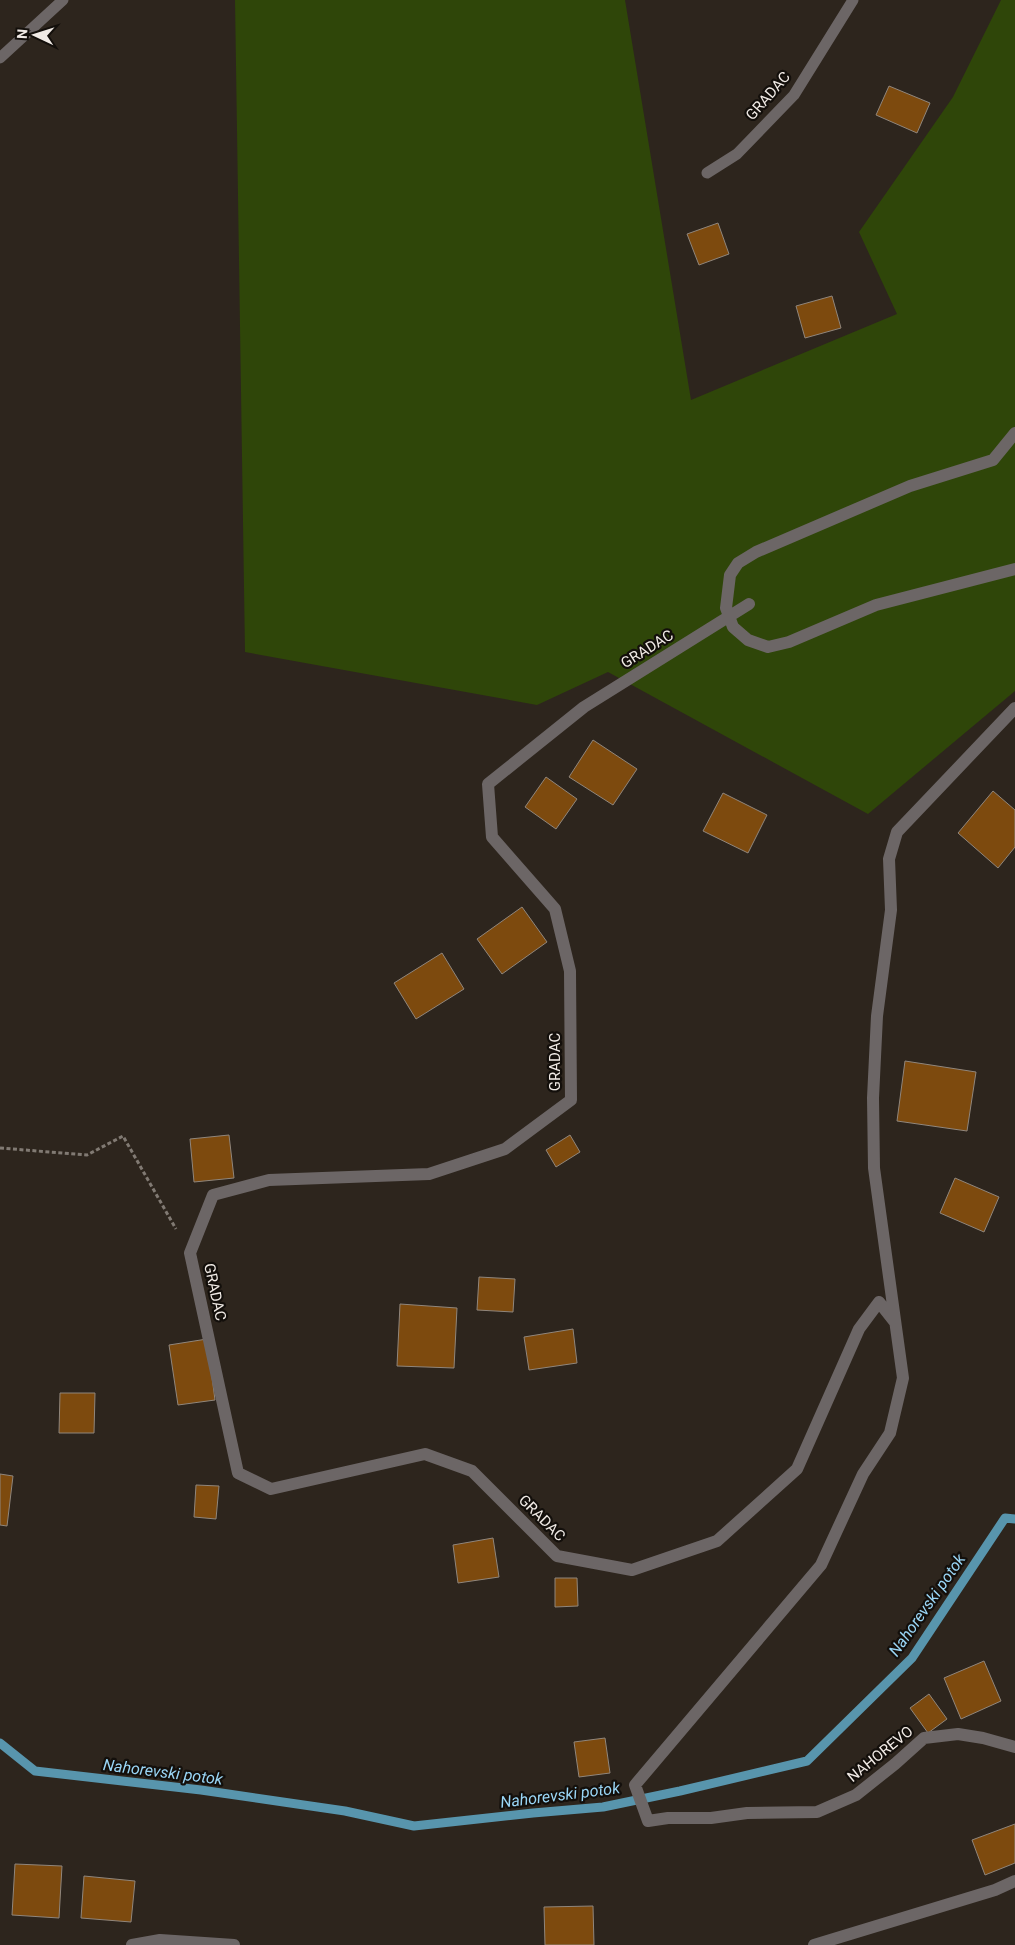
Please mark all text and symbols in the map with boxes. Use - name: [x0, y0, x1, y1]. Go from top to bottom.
- north arrow: [10, 10, 60, 60]
- text: N: [14, 29, 30, 40]
- street label: GRADAC: [742, 68, 794, 124]
- street label: GRADAC: [617, 626, 677, 672]
- street label: GRADAC: [546, 1033, 564, 1091]
- street label: GRADAC: [200, 1262, 230, 1323]
- street label: GRADAC: [515, 1491, 569, 1545]
- water label: Nahorevski potok: [885, 1549, 970, 1660]
- street label: NAHOREVO: [844, 1722, 916, 1786]
- water label: Nahorevski potok: [102, 1755, 225, 1789]
- water label: Nahorevski potok: [499, 1778, 622, 1812]

